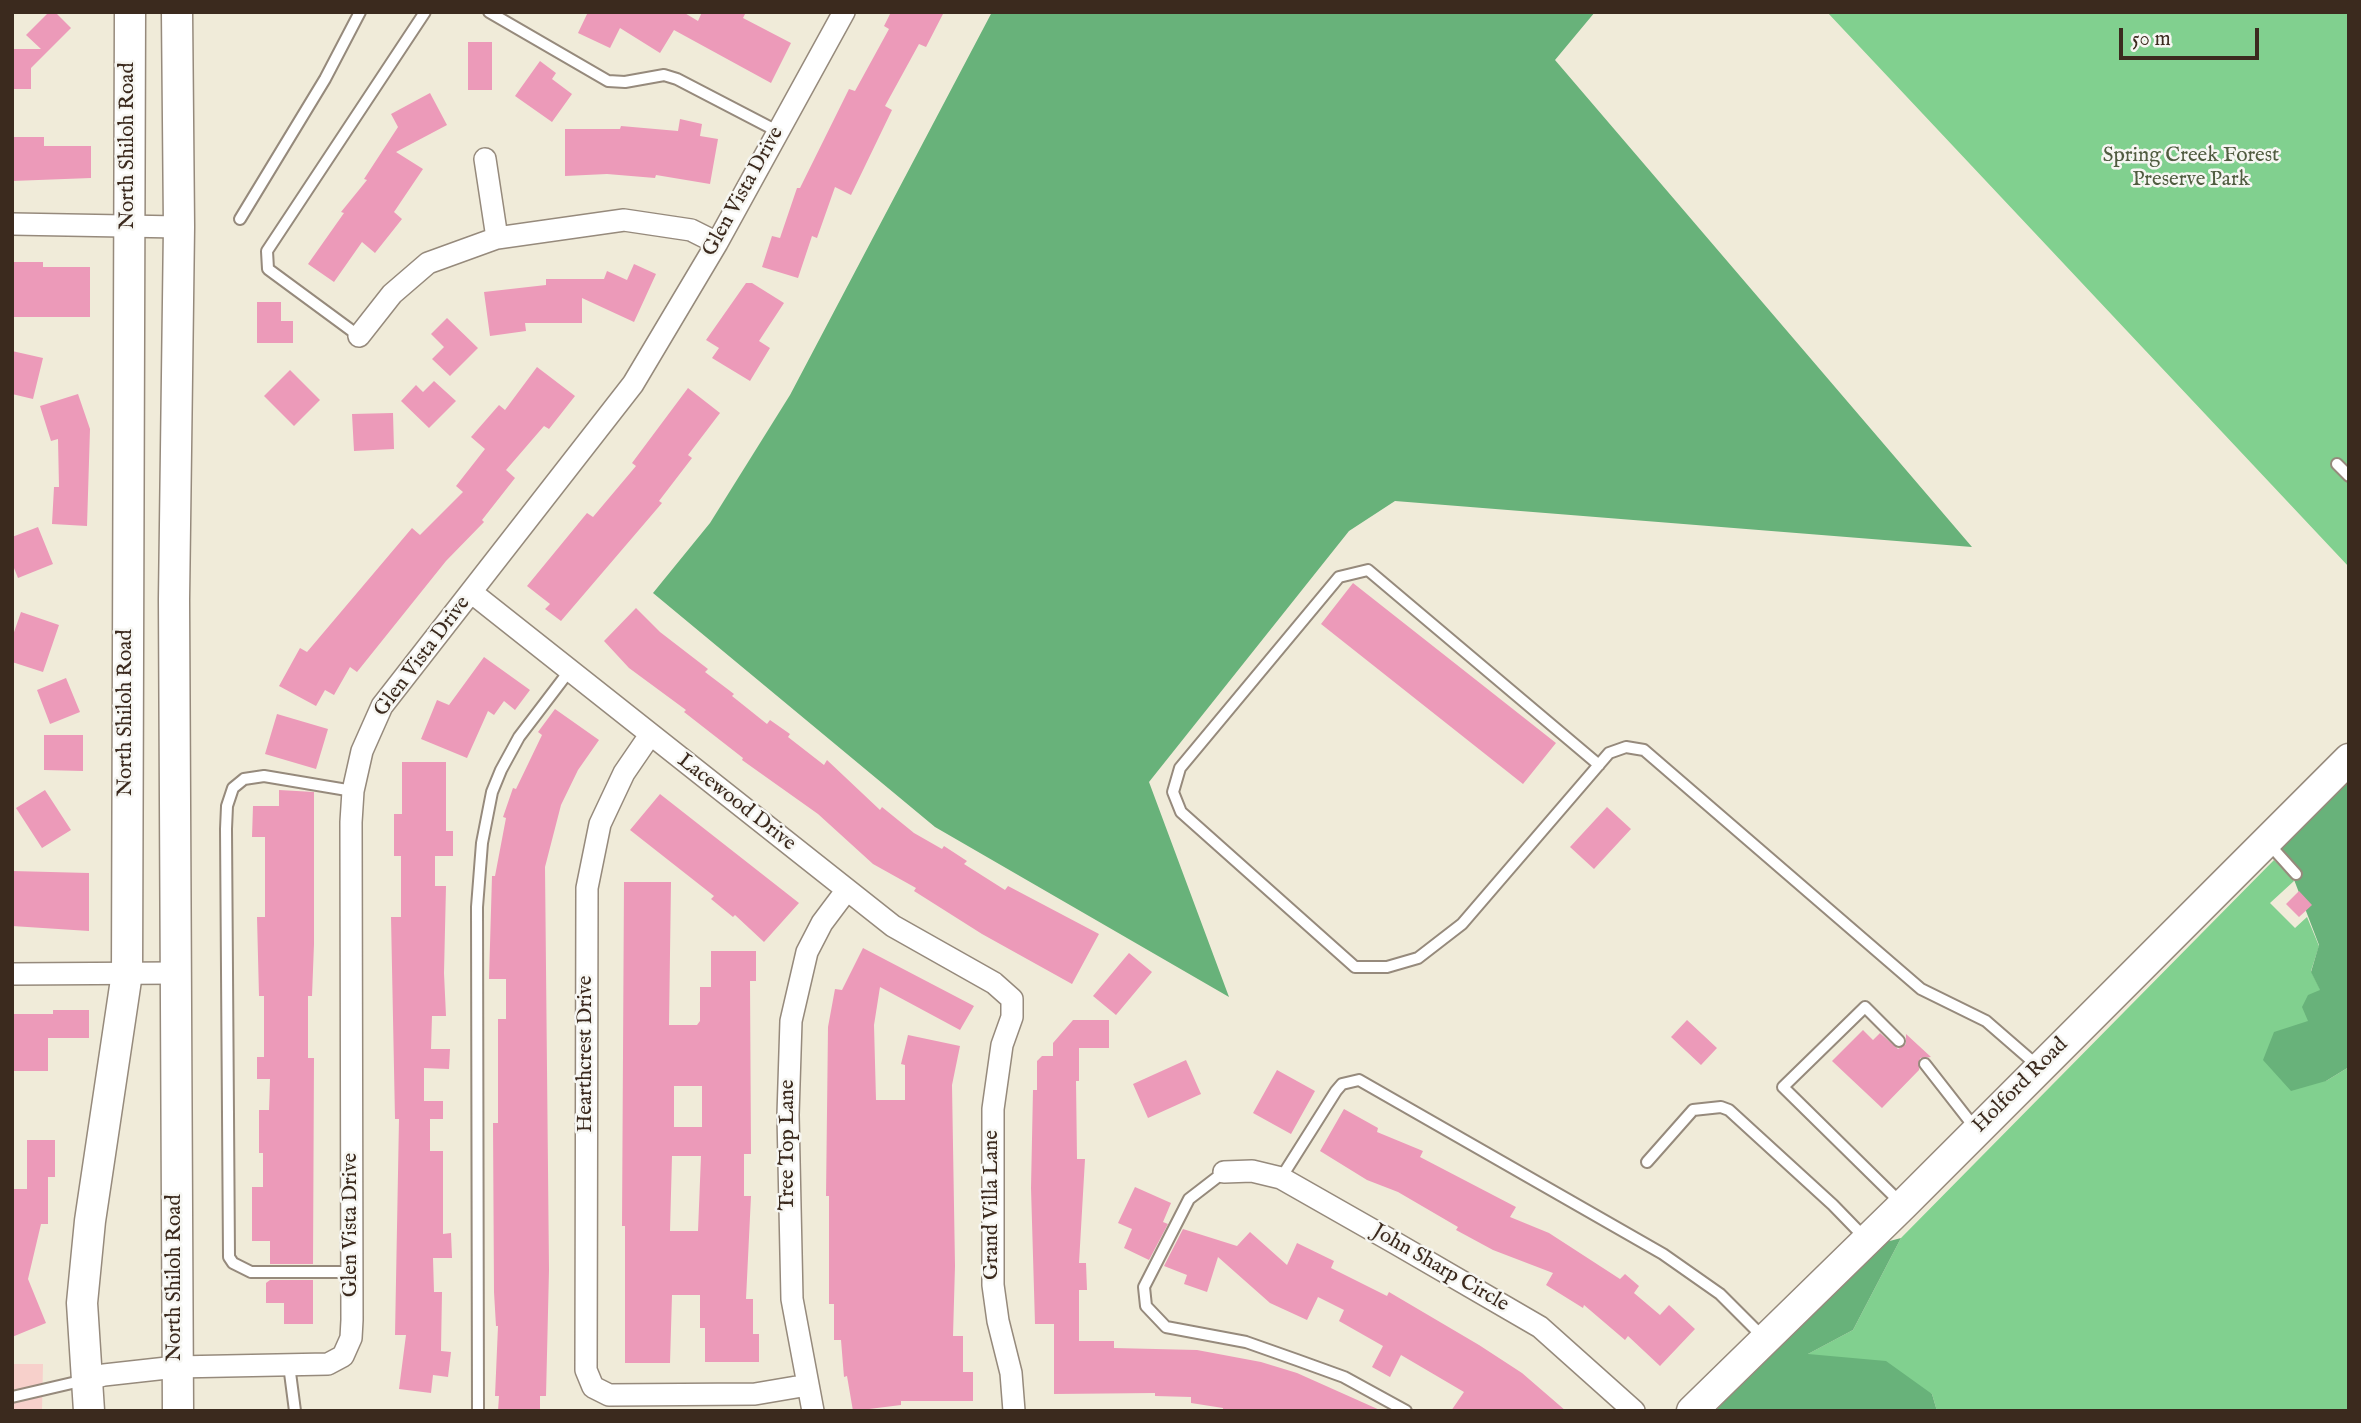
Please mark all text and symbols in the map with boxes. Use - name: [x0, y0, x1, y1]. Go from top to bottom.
- scale bar: [2123, 14, 2263, 58]
- text: 50 m: [2132, 26, 2171, 53]
- street label: North Shiloh Road: [116, 62, 142, 230]
- street label: Glen Vista Drive: [698, 123, 790, 261]
- park label: Spring Creek Forest Preserve Park: [2103, 144, 2279, 194]
- street label: Glen Vista Drive: [370, 592, 476, 722]
- street label: North Shiloh Road: [114, 629, 140, 797]
- street label: Lacewood Drive: [672, 749, 800, 857]
- street label: Hearthcrest Drive: [574, 975, 600, 1133]
- street label: Holford Road: [1968, 1033, 2074, 1139]
- street label: Tree Top Lane: [776, 1080, 802, 1210]
- street label: Grand Villa Lane: [980, 1130, 1006, 1280]
- street label: Glen Vista Drive: [339, 1153, 365, 1297]
- street label: North Shiloh Road: [163, 1194, 189, 1362]
- street label: John Sharp Circle: [1367, 1220, 1513, 1318]

